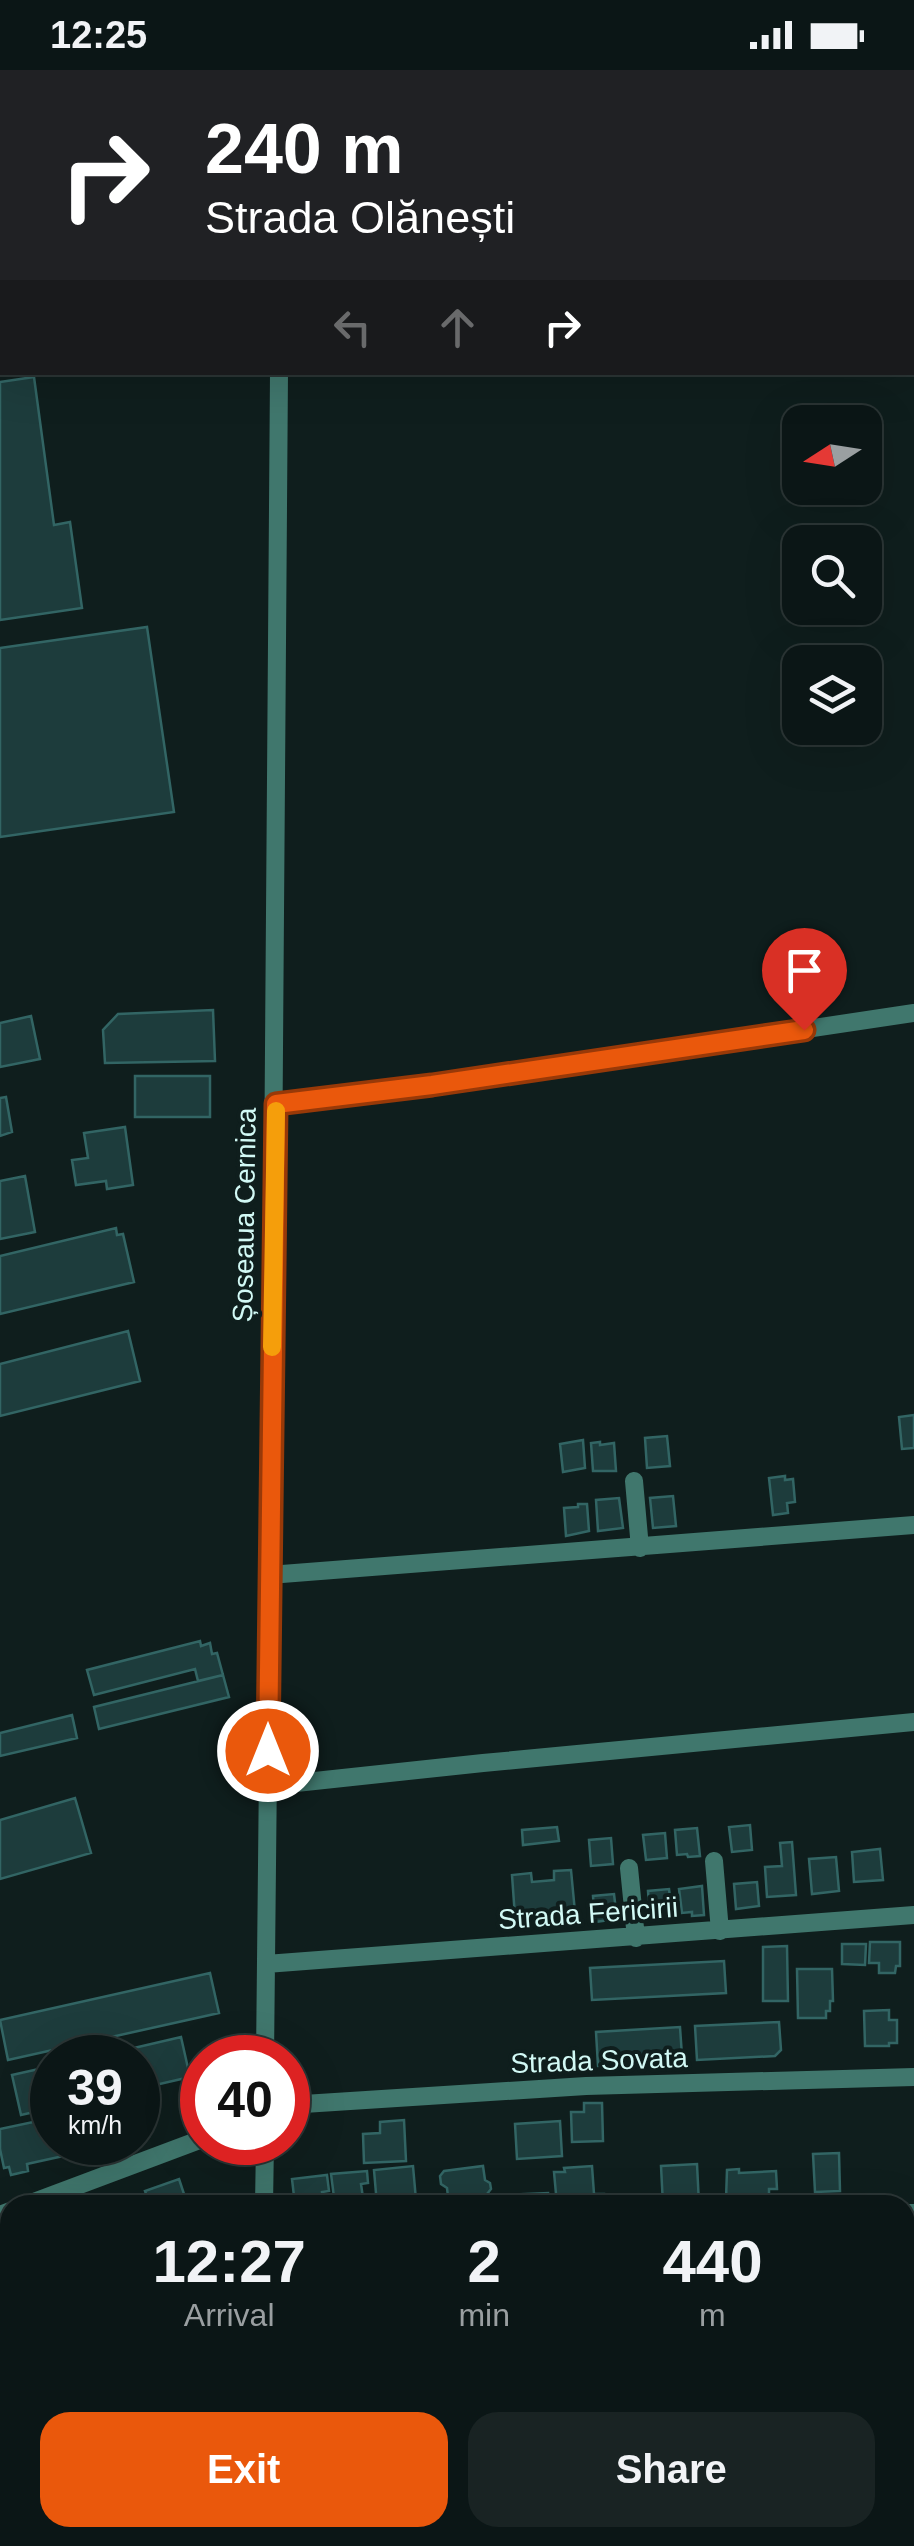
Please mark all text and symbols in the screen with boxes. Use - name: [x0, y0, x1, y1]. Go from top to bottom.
- text: 12:25: [50, 14, 147, 56]
- icon: right: [40, 110, 170, 240]
- text: 240 m: [205, 110, 403, 188]
- text: Strada Olănești: [205, 192, 515, 243]
- icon: left: [325, 300, 380, 355]
- icon: ahead: [430, 300, 485, 355]
- icon: right: [535, 300, 590, 355]
- north arrow: [782, 405, 882, 505]
- map controls: [782, 405, 882, 745]
- button: search: [782, 525, 882, 625]
- button: layers: [782, 645, 882, 745]
- pin: [762, 928, 847, 1031]
- icon: arrive: [777, 943, 832, 998]
- street label: Șoseaua Cernica: [227, 1107, 262, 1323]
- position arrow: [216, 1699, 320, 1803]
- street label: Strada Fericirii: [497, 1892, 679, 1935]
- speed limit sign: 40: [180, 2035, 310, 2165]
- street label: Strada Sovata: [510, 2042, 689, 2079]
- text: 39: [67, 2060, 123, 2116]
- text: km/h: [68, 2111, 122, 2139]
- text: 12:27: [152, 2228, 306, 2295]
- text: 2: [467, 2228, 501, 2295]
- text: 440: [662, 2228, 763, 2295]
- text: Arrival: [184, 2297, 275, 2333]
- text: min: [458, 2297, 510, 2333]
- text: m: [699, 2297, 726, 2333]
- button: Exit: [40, 2412, 448, 2527]
- button: Share: [468, 2412, 875, 2527]

